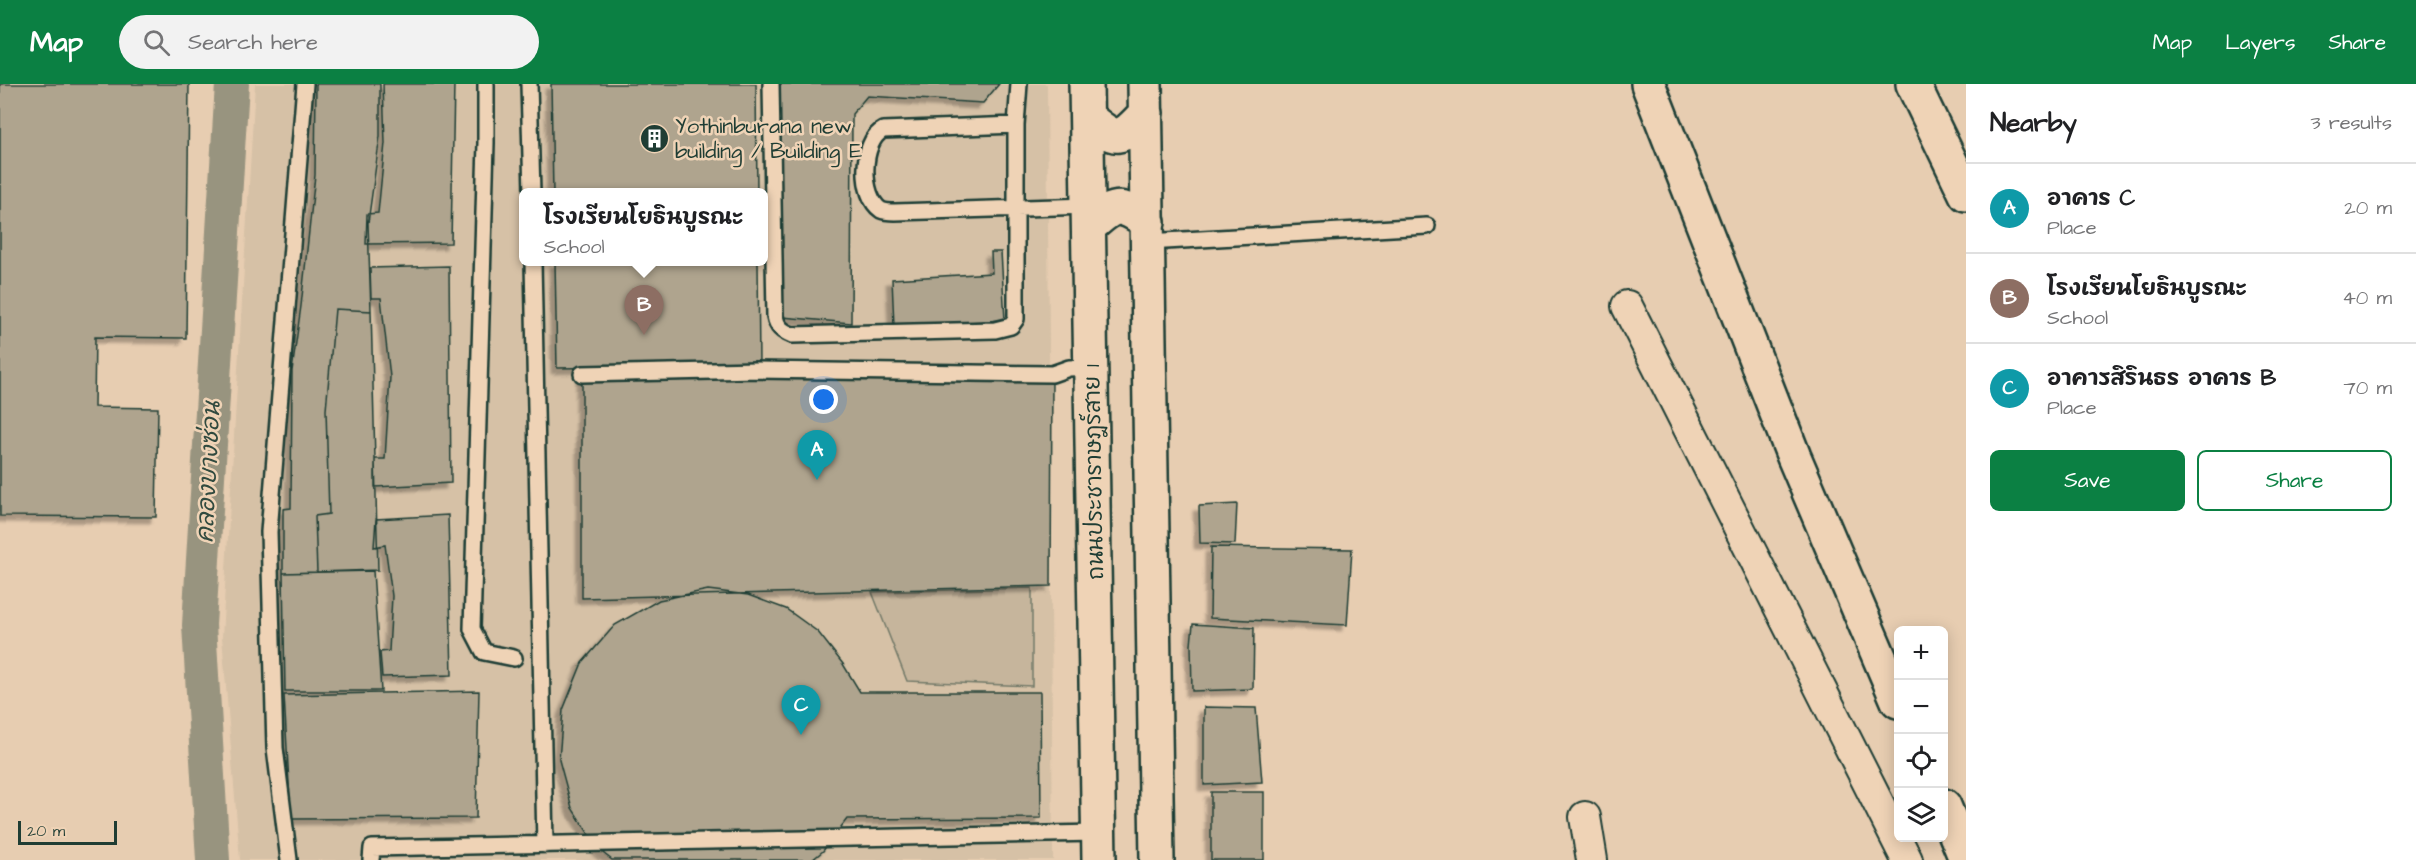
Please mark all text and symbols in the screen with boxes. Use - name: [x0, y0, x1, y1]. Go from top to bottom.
- search box: [119, 15, 539, 69]
- text: Map: [30, 23, 83, 62]
- icon: search: [140, 26, 173, 59]
- text: Search here: [188, 27, 318, 58]
- text: Map: [2152, 28, 2192, 57]
- text: Layers: [2225, 28, 2295, 57]
- text: Share: [2328, 28, 2386, 57]
- text: Nearby: [1990, 105, 2077, 141]
- text: 3 results: [2310, 109, 2392, 137]
- place label: Yothinburana new building / Building E: [675, 111, 862, 168]
- building icon: Yothinburana new building / Building E: [638, 122, 670, 154]
- text: อาคาร C: [2047, 183, 2135, 214]
- popup: [519, 188, 768, 266]
- text: A: [2003, 194, 2016, 222]
- text: 20 m: [2344, 194, 2392, 222]
- text: โรงเรียนโยธินบูรณะ: [544, 202, 743, 233]
- text: Place: [2047, 214, 2097, 242]
- text: School: [544, 233, 605, 261]
- text: โรงเรียนโยธินบูรณะ: [2047, 273, 2247, 304]
- text: B: [2002, 284, 2017, 312]
- text: 40 m: [2342, 284, 2392, 312]
- pin: B: [624, 286, 664, 335]
- text: School: [2047, 304, 2108, 332]
- text: อาคารสิรินธร อาคาร B: [2047, 363, 2276, 394]
- street label: ถนนประชาราษฎร์สาย 1: [1077, 364, 1112, 580]
- text: C: [2002, 374, 2017, 402]
- text: 70 m: [2344, 374, 2392, 402]
- your location: [809, 385, 838, 414]
- text: Place: [2047, 394, 2097, 422]
- water label: คลองบางซ่อน: [188, 399, 230, 544]
- pin: A: [798, 430, 836, 480]
- button: Save: [1990, 450, 2185, 511]
- button: Share: [2197, 450, 2392, 511]
- map controls: [1894, 626, 1948, 842]
- button: +: [1894, 626, 1948, 680]
- button: −: [1894, 680, 1948, 734]
- pin: C: [782, 686, 820, 735]
- button: locate: [1894, 734, 1948, 788]
- button: layers: [1894, 788, 1948, 842]
- scale bar: [18, 818, 117, 846]
- text: 20 m: [27, 820, 65, 842]

